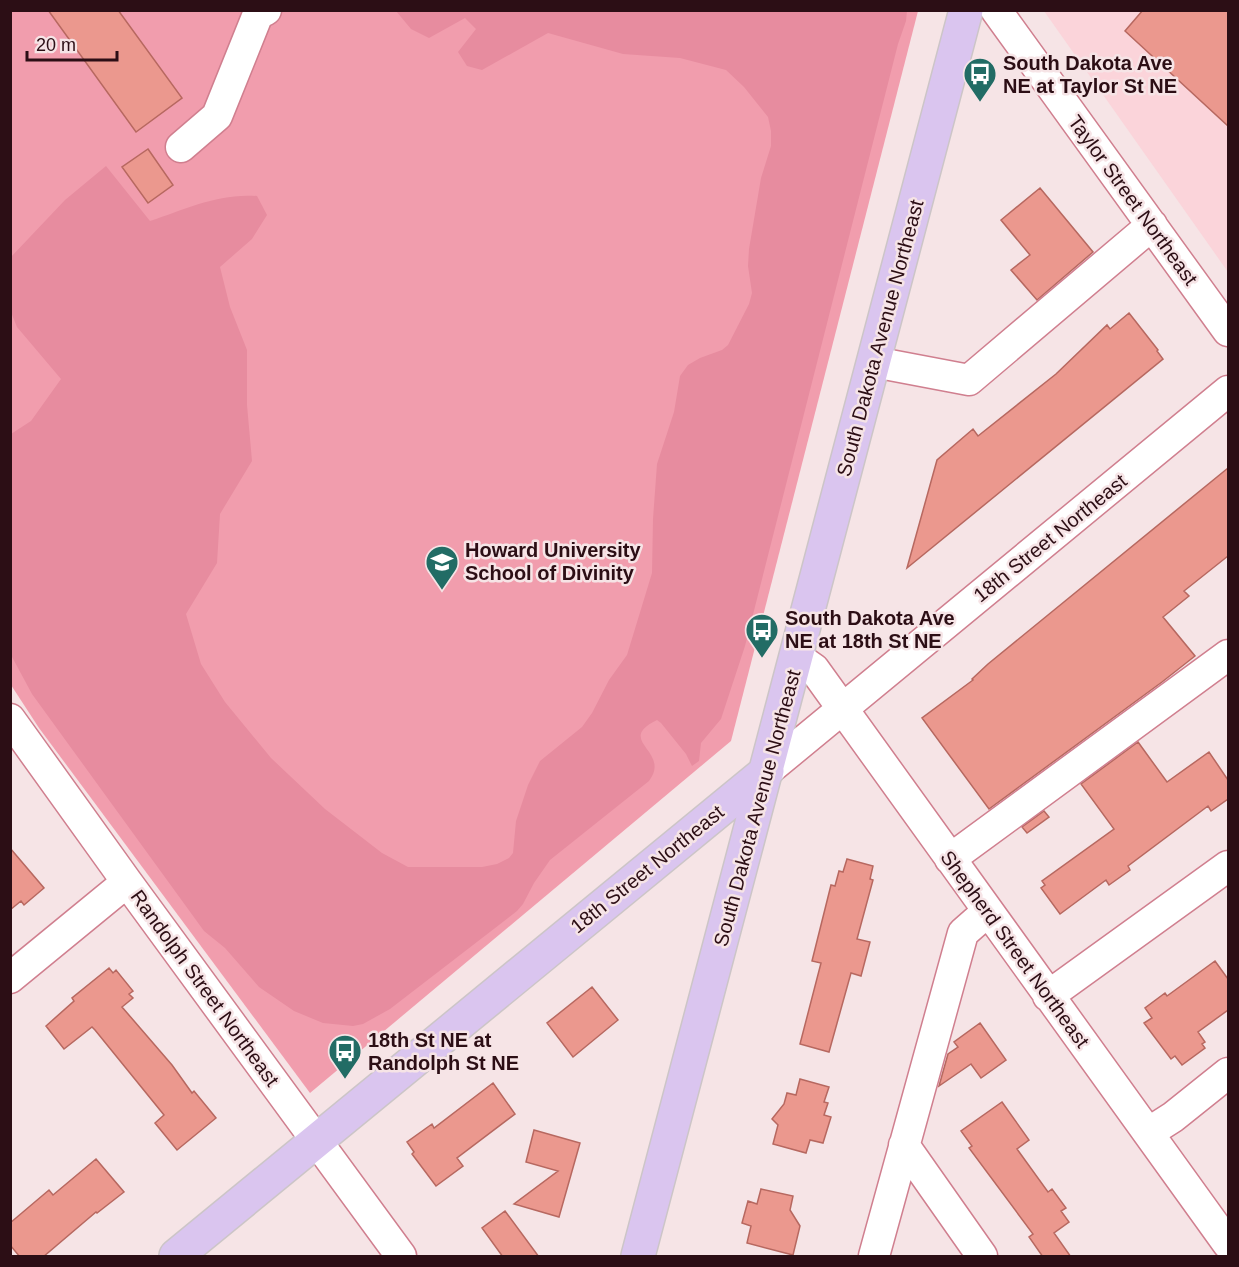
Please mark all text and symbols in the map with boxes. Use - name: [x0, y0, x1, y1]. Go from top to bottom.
- scale bar: [27, 24, 117, 62]
- text: 20 m: [36, 35, 76, 55]
- place label: South Dakota Ave NE at Taylor St NE: [1003, 52, 1177, 97]
- bus stop icon: South Dakota Ave NE at Taylor St NE: [962, 56, 998, 103]
- street label: Taylor Street Northeast: [1064, 111, 1202, 290]
- street label: South Dakota Avenue Northeast: [832, 197, 928, 479]
- street label: 18th Street Northeast: [969, 469, 1131, 606]
- place label: Howard University School of Divinity: [465, 539, 641, 584]
- school or university icon: Howard University School of Divinity: [424, 544, 460, 591]
- place label: South Dakota Ave NE at 18th St NE: [785, 607, 955, 652]
- bus stop icon: South Dakota Ave NE at 18th St NE: [744, 612, 780, 659]
- street label: South Dakota Avenue Northeast: [709, 667, 805, 949]
- street label: 18th Street Northeast: [566, 800, 728, 937]
- street label: Shepherd Street Northeast: [936, 846, 1094, 1052]
- street label: Randolph Street Northeast: [127, 886, 284, 1091]
- place label: 18th St NE at Randolph St NE: [368, 1029, 519, 1074]
- bus stop icon: 18th St NE at Randolph St NE: [327, 1033, 363, 1080]

